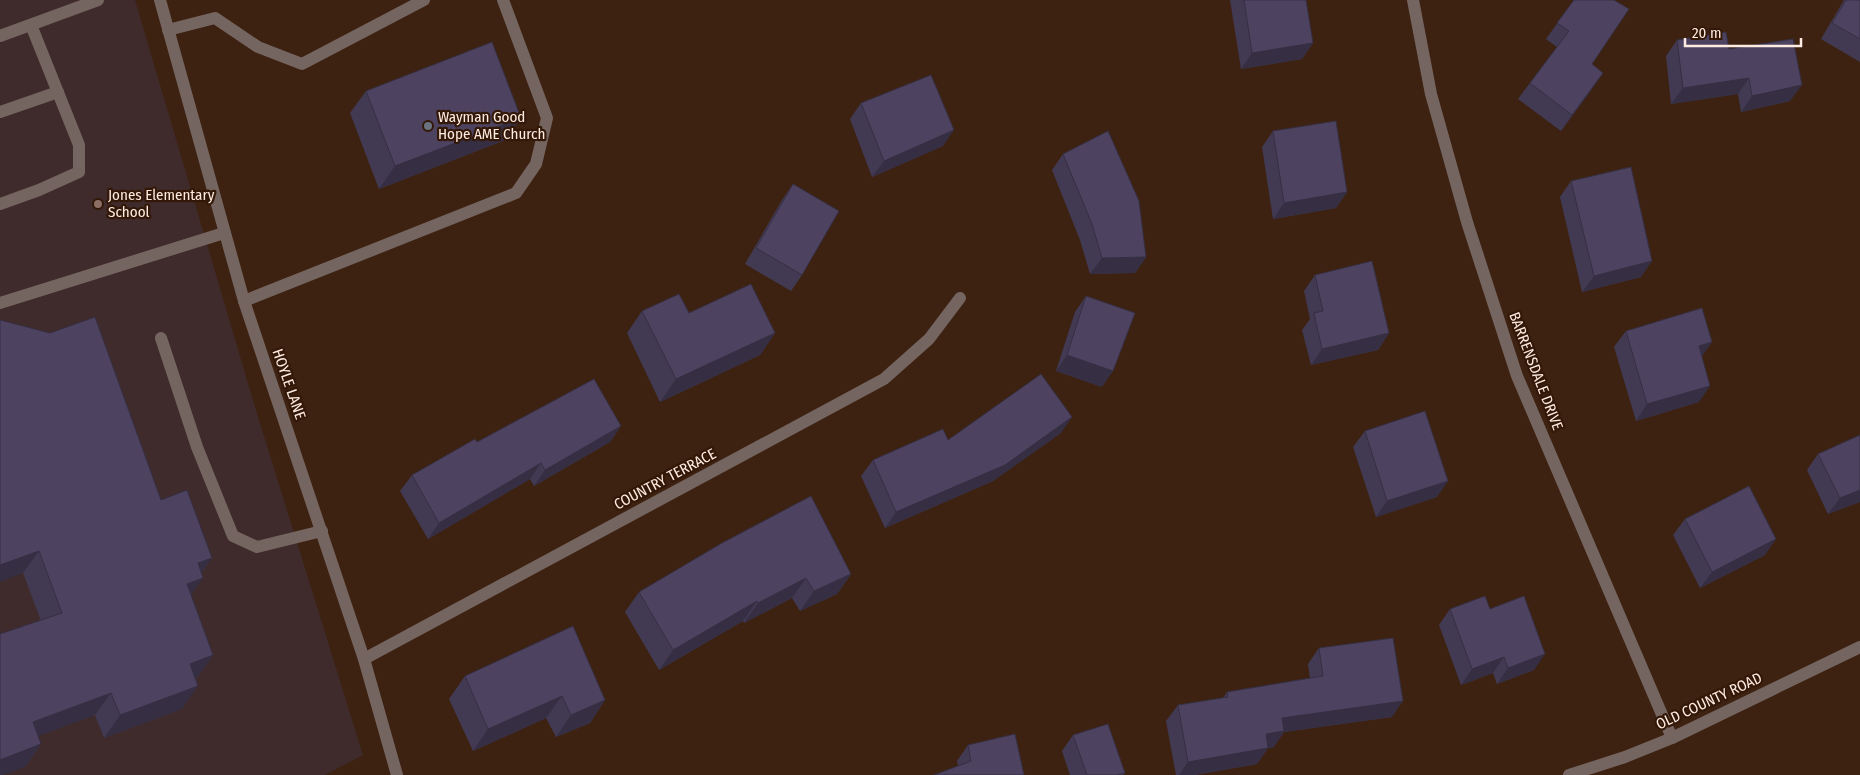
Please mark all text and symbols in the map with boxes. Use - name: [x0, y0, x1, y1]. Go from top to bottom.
- scale bar: [1685, 15, 1801, 47]
- text: 20 m: [1692, 24, 1722, 42]
- place label: Wayman Good Hope AME Church: [438, 108, 545, 143]
- marker: Wayman Good Hope AME Church: [422, 120, 434, 132]
- place label: Jones Elementary School: [108, 186, 215, 221]
- marker: Jones Elementary School: [92, 198, 104, 210]
- street label: BARRENSDALE DRIVE: [1505, 309, 1567, 433]
- street label: HOYLE LANE: [269, 346, 309, 422]
- street label: COUNTRY TERRACE: [611, 444, 719, 514]
- street label: OLD COUNTY ROAD: [1653, 669, 1765, 733]

